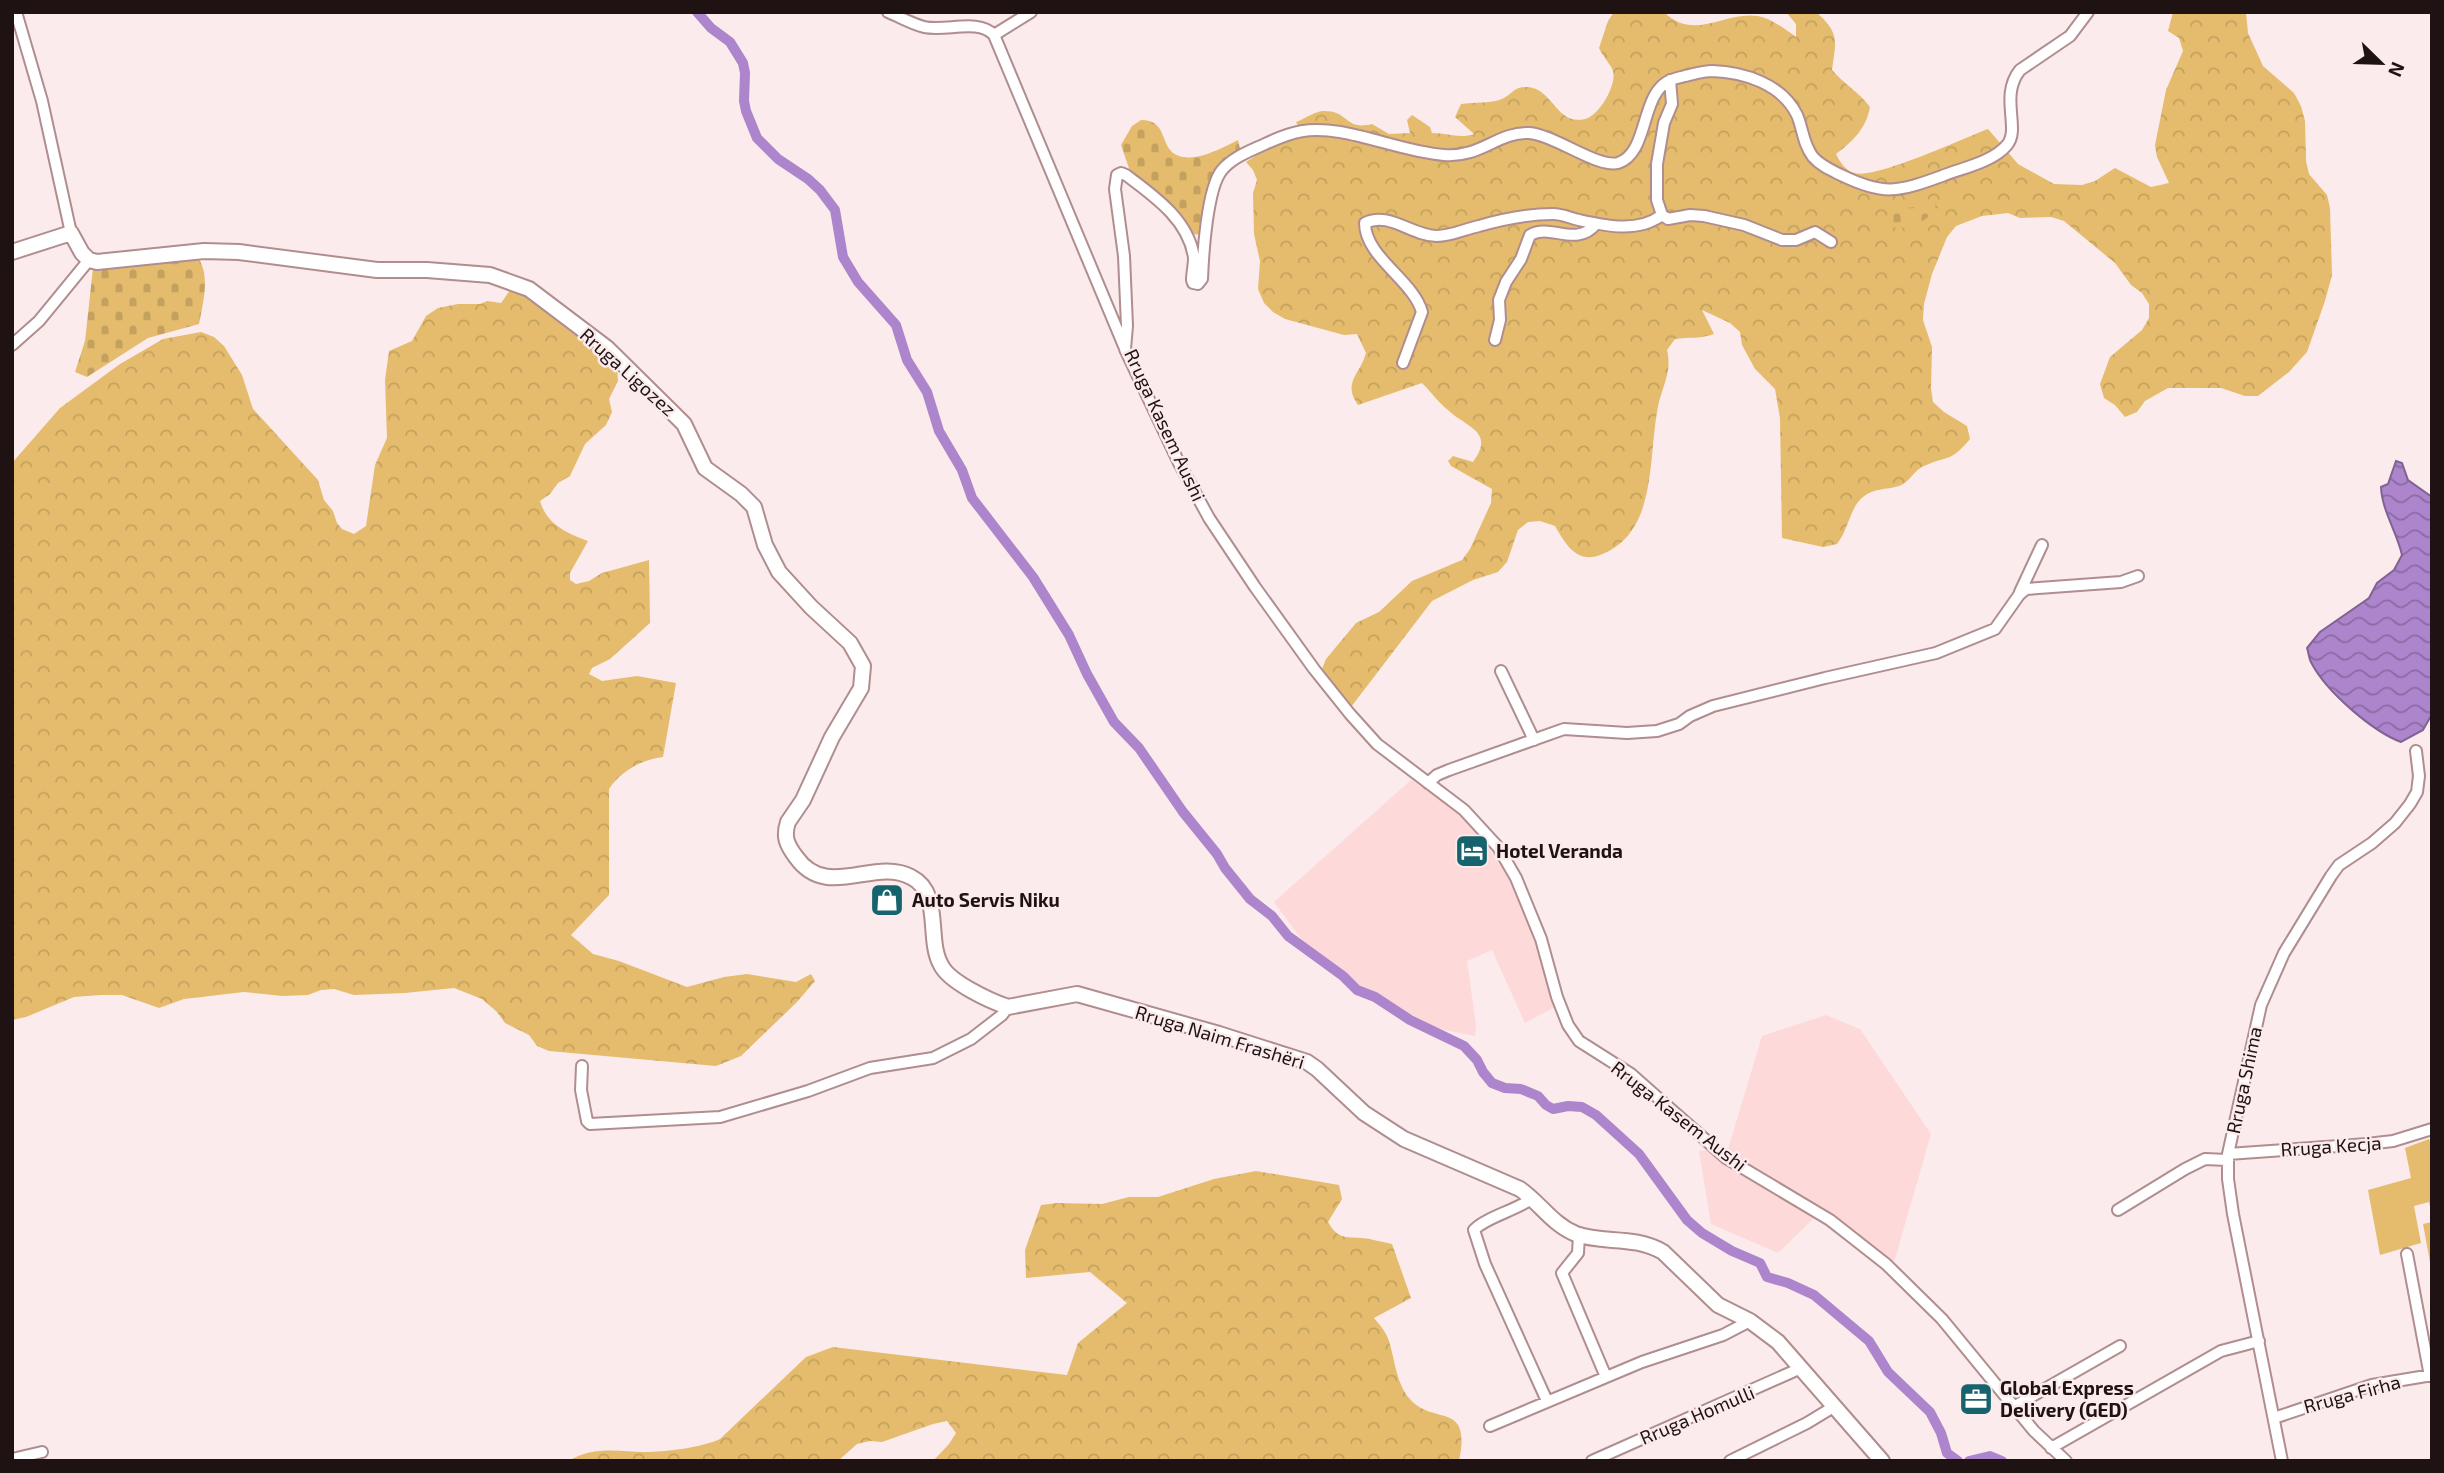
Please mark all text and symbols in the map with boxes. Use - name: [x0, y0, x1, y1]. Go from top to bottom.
- north arrow: [2346, 28, 2416, 98]
- text: N: [2384, 59, 2410, 81]
- street label: Rruga Ligozez: [576, 323, 681, 421]
- street label: Rruga Kasem Aushi: [1120, 345, 1211, 505]
- hotel icon: Hotel Veranda: [1453, 832, 1491, 870]
- place label: Hotel Veranda: [1496, 839, 1623, 862]
- shop icon: Auto Servis Niku: [868, 881, 906, 919]
- place label: Auto Servis Niku: [912, 888, 1060, 911]
- street label: Rruga Naim Frashëri: [1133, 1000, 1308, 1073]
- street label: Rruga Shima: [2221, 1024, 2266, 1136]
- street label: Rruga Kasem Aushi: [1607, 1056, 1752, 1176]
- street label: Rruga Kecja: [2280, 1131, 2382, 1160]
- street label: Rruga Firha: [2301, 1370, 2403, 1417]
- place label: Global Express Delivery (GED): [2000, 1376, 2134, 1422]
- street label: Rruga Homulli: [1636, 1380, 1758, 1449]
- office icon: Global Express Delivery (GED): [1957, 1380, 1995, 1418]

